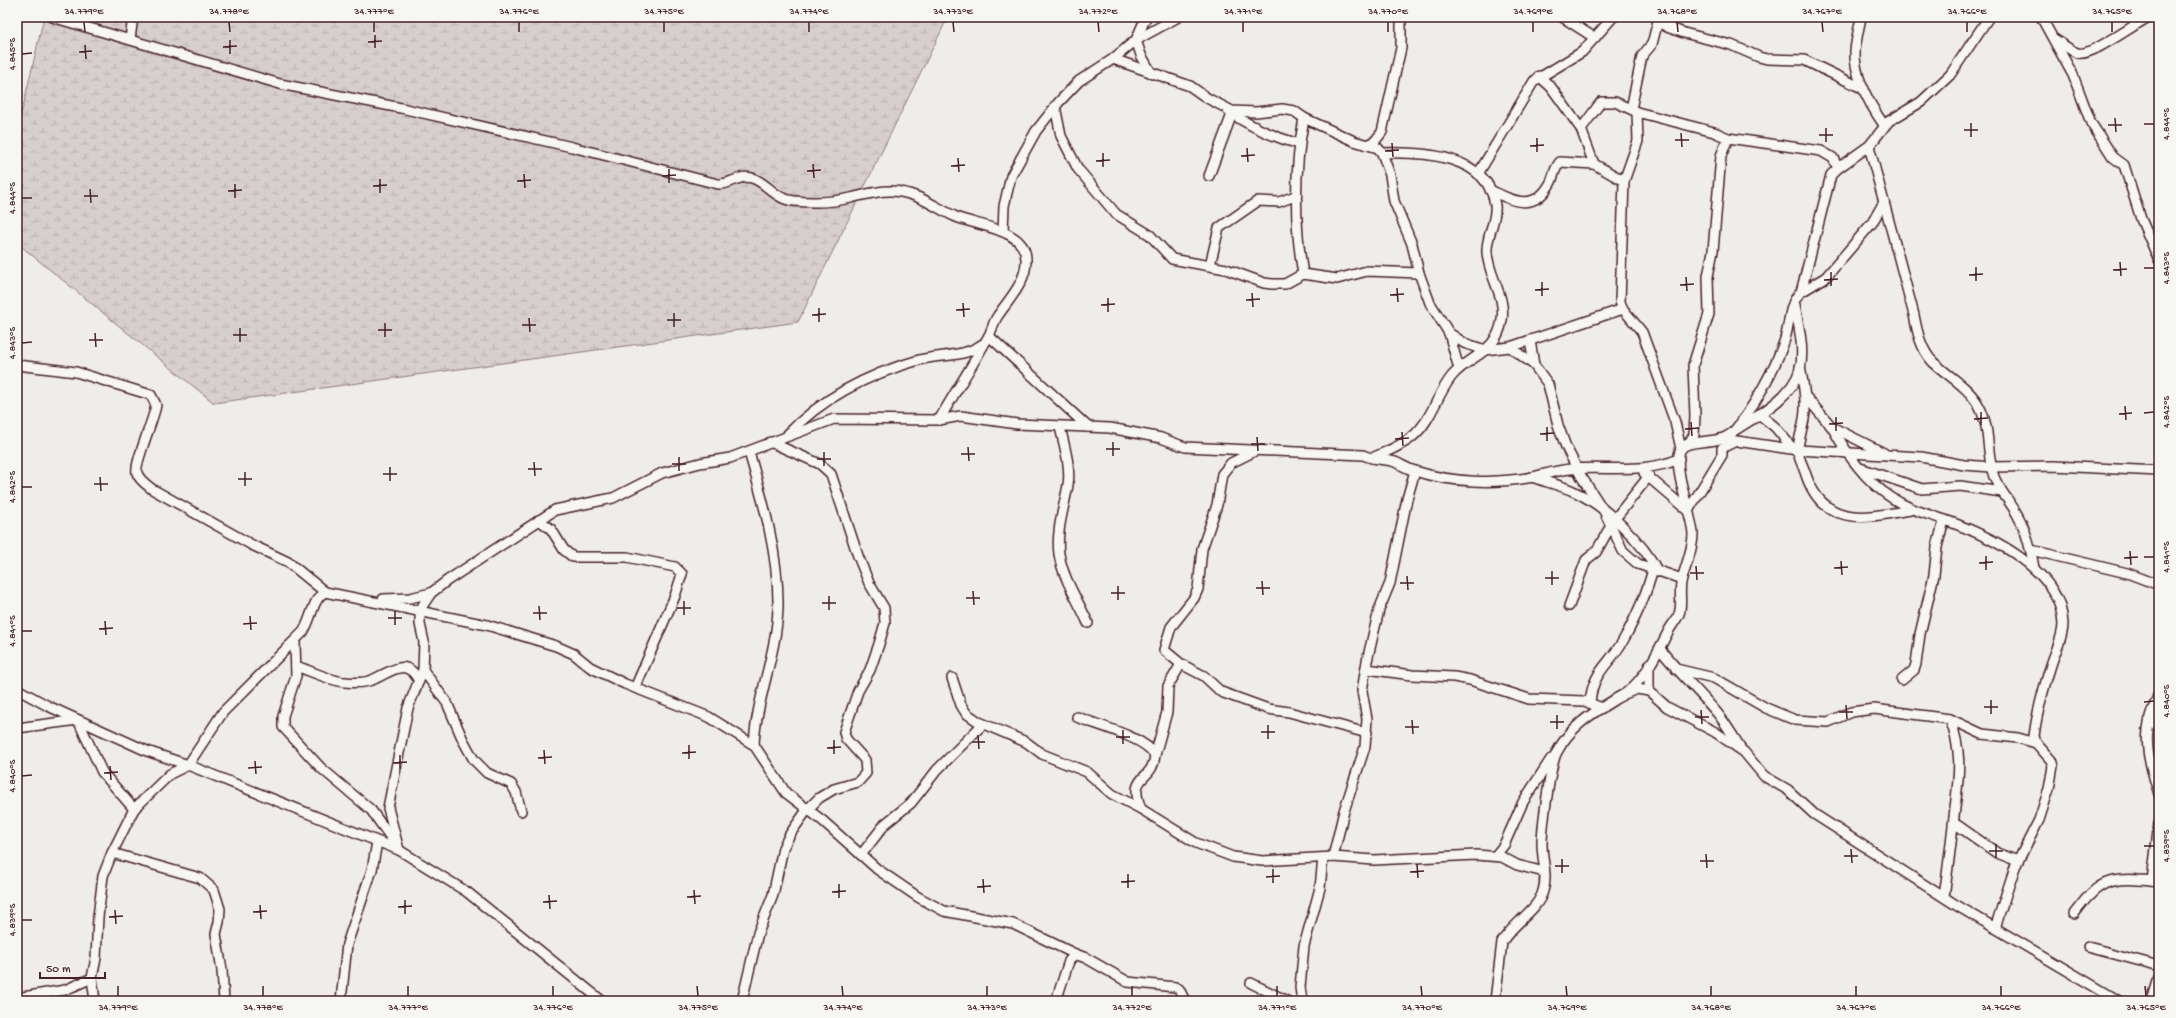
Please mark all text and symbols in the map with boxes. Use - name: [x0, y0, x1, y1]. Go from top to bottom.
- text: 34.779°E: [63, 6, 104, 18]
- text: 34.778°E: [208, 6, 250, 18]
- text: 34.777°E: [353, 6, 394, 18]
- text: 34.776°E: [498, 6, 539, 18]
- text: 34.775°E: [643, 6, 684, 18]
- text: 34.774°E: [789, 6, 829, 18]
- text: 34.773°E: [932, 6, 973, 18]
- text: 34.772°E: [1077, 6, 1118, 18]
- text: 34.771°E: [1223, 6, 1263, 18]
- text: 34.770°E: [1367, 6, 1409, 18]
- text: 34.769°E: [1512, 6, 1553, 18]
- text: 34.768°E: [1656, 6, 1698, 18]
- text: 34.767°E: [1801, 6, 1842, 18]
- text: 34.766°E: [1946, 6, 1987, 18]
- text: 34.765°E: [2091, 6, 2132, 18]
- text: 4.845°S: [7, 37, 19, 70]
- text: 4.844°S: [2161, 108, 2173, 140]
- text: 4.844°S: [7, 182, 19, 214]
- text: 4.843°S: [2161, 251, 2173, 284]
- text: 4.843°S: [7, 326, 19, 359]
- text: 4.842°S: [2161, 396, 2173, 428]
- text: 4.842°S: [7, 471, 19, 503]
- text: 4.841°S: [2161, 541, 2173, 573]
- text: 4.841°S: [7, 615, 19, 647]
- text: 4.840°S: [2161, 684, 2173, 717]
- text: 4.840°S: [7, 759, 19, 792]
- text: 4.839°S: [2161, 829, 2173, 862]
- text: 4.839°S: [7, 903, 19, 936]
- scale bar: [40, 954, 105, 980]
- text: 50 m: [46, 963, 71, 977]
- text: 34.779°E: [97, 1002, 138, 1014]
- text: 34.778°E: [242, 1002, 284, 1014]
- text: 34.777°E: [387, 1002, 428, 1014]
- text: 34.776°E: [532, 1002, 573, 1014]
- text: 34.775°E: [677, 1002, 718, 1014]
- text: 34.774°E: [823, 1002, 863, 1014]
- text: 34.773°E: [966, 1002, 1007, 1014]
- text: 34.772°E: [1111, 1002, 1152, 1014]
- text: 34.771°E: [1257, 1002, 1297, 1014]
- text: 34.770°E: [1401, 1002, 1443, 1014]
- text: 34.769°E: [1546, 1002, 1587, 1014]
- text: 34.768°E: [1690, 1002, 1732, 1014]
- text: 34.767°E: [1835, 1002, 1876, 1014]
- text: 34.766°E: [1980, 1002, 2021, 1014]
- text: 34.765°E: [2125, 1002, 2166, 1014]

